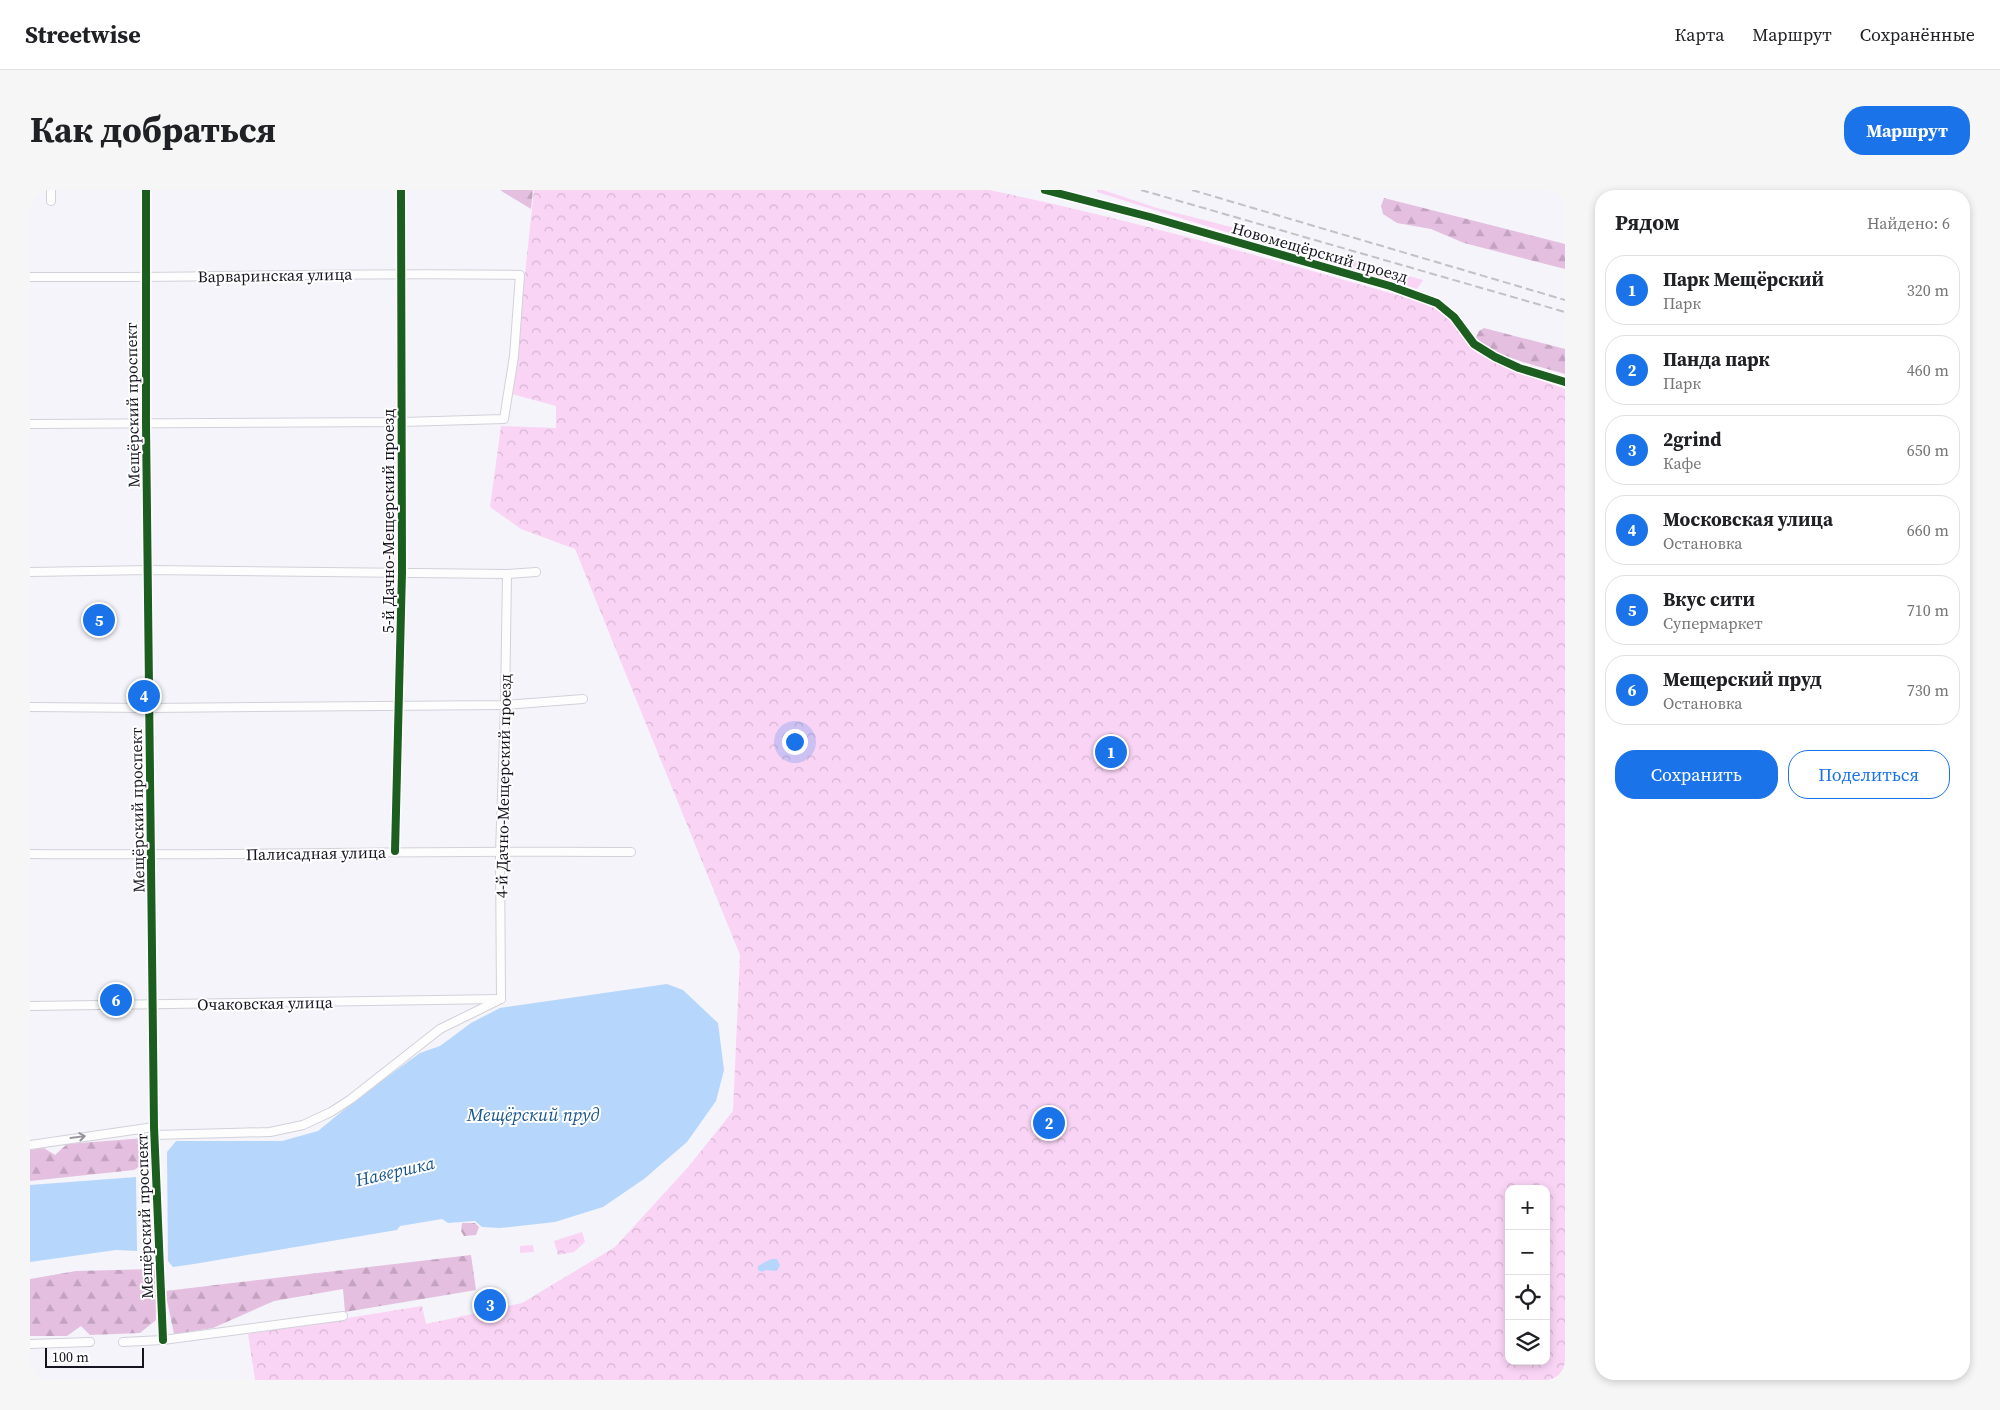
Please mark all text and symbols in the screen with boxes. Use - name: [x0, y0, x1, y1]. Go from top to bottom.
- text: Streetwise: [25, 18, 141, 51]
- text: Карта: [1675, 22, 1724, 47]
- text: Маршрут: [1752, 22, 1832, 47]
- text: Сохранённые: [1860, 22, 1975, 47]
- text: Как добраться: [30, 106, 276, 154]
- button: Маршрут: [1844, 106, 1970, 155]
- text: Рядом: [1615, 208, 1680, 237]
- text: Найдено: 6: [1867, 212, 1950, 234]
- street label: Новомещёрский проезд: [1229, 216, 1411, 288]
- street label: Варваринская улица: [197, 263, 353, 287]
- text: Парк Мещёрский: [1663, 266, 1824, 292]
- text: 1: [1628, 279, 1636, 301]
- text: 320 m: [1907, 279, 1949, 301]
- text: Парк: [1663, 292, 1701, 314]
- street label: Мещёрский проспект: [120, 322, 144, 488]
- text: Панда парк: [1663, 346, 1770, 372]
- text: 2: [1628, 359, 1636, 381]
- text: 460 m: [1907, 359, 1949, 381]
- text: Парк: [1663, 372, 1701, 394]
- street label: 5-й Дачно-Мещерский проезд: [377, 409, 399, 633]
- text: 2grind: [1663, 426, 1721, 452]
- text: 3: [1628, 439, 1636, 461]
- text: 650 m: [1907, 439, 1949, 461]
- text: Кафе: [1663, 452, 1702, 474]
- text: Московская улица: [1663, 506, 1833, 532]
- text: 4: [1628, 519, 1636, 541]
- text: 660 m: [1907, 519, 1949, 541]
- text: Остановка: [1663, 532, 1742, 554]
- text: Вкус сити: [1663, 586, 1755, 612]
- text: 5: [1628, 599, 1636, 621]
- text: 710 m: [1907, 599, 1949, 621]
- pin: 5: [83, 601, 115, 639]
- text: Супермаркет: [1663, 612, 1763, 634]
- text: Мещерский пруд: [1663, 666, 1822, 692]
- street label: 4-й Дачно-Мещерский проезд: [490, 674, 516, 898]
- pin: 4: [128, 677, 160, 715]
- text: 6: [1628, 679, 1636, 701]
- text: 730 m: [1907, 679, 1949, 701]
- text: Остановка: [1663, 692, 1742, 714]
- street label: Мещёрский проспект: [125, 727, 149, 893]
- your location: [782, 729, 808, 755]
- pin: 1: [1095, 733, 1127, 771]
- button: Сохранить: [1615, 750, 1778, 799]
- button: Поделиться: [1788, 750, 1950, 799]
- street label: Палисадная улица: [246, 841, 387, 865]
- pin: 6: [100, 981, 132, 1019]
- street label: Очаковская улица: [197, 991, 334, 1015]
- water label: Мещёрский пруд: [466, 1102, 599, 1127]
- pin: 2: [1033, 1104, 1065, 1142]
- one-way arrow: [70, 1132, 86, 1142]
- street label: Мещёрский проспект: [130, 1132, 158, 1299]
- water label: Навершка: [352, 1150, 438, 1192]
- map controls: [1505, 1185, 1550, 1365]
- button: +: [1505, 1185, 1550, 1230]
- button: −: [1505, 1230, 1550, 1275]
- button: locate: [1505, 1275, 1550, 1320]
- pin: 3: [474, 1286, 506, 1324]
- button: layers: [1505, 1320, 1550, 1365]
- scale bar: [45, 1345, 144, 1368]
- text: 100 m: [52, 1347, 89, 1367]

